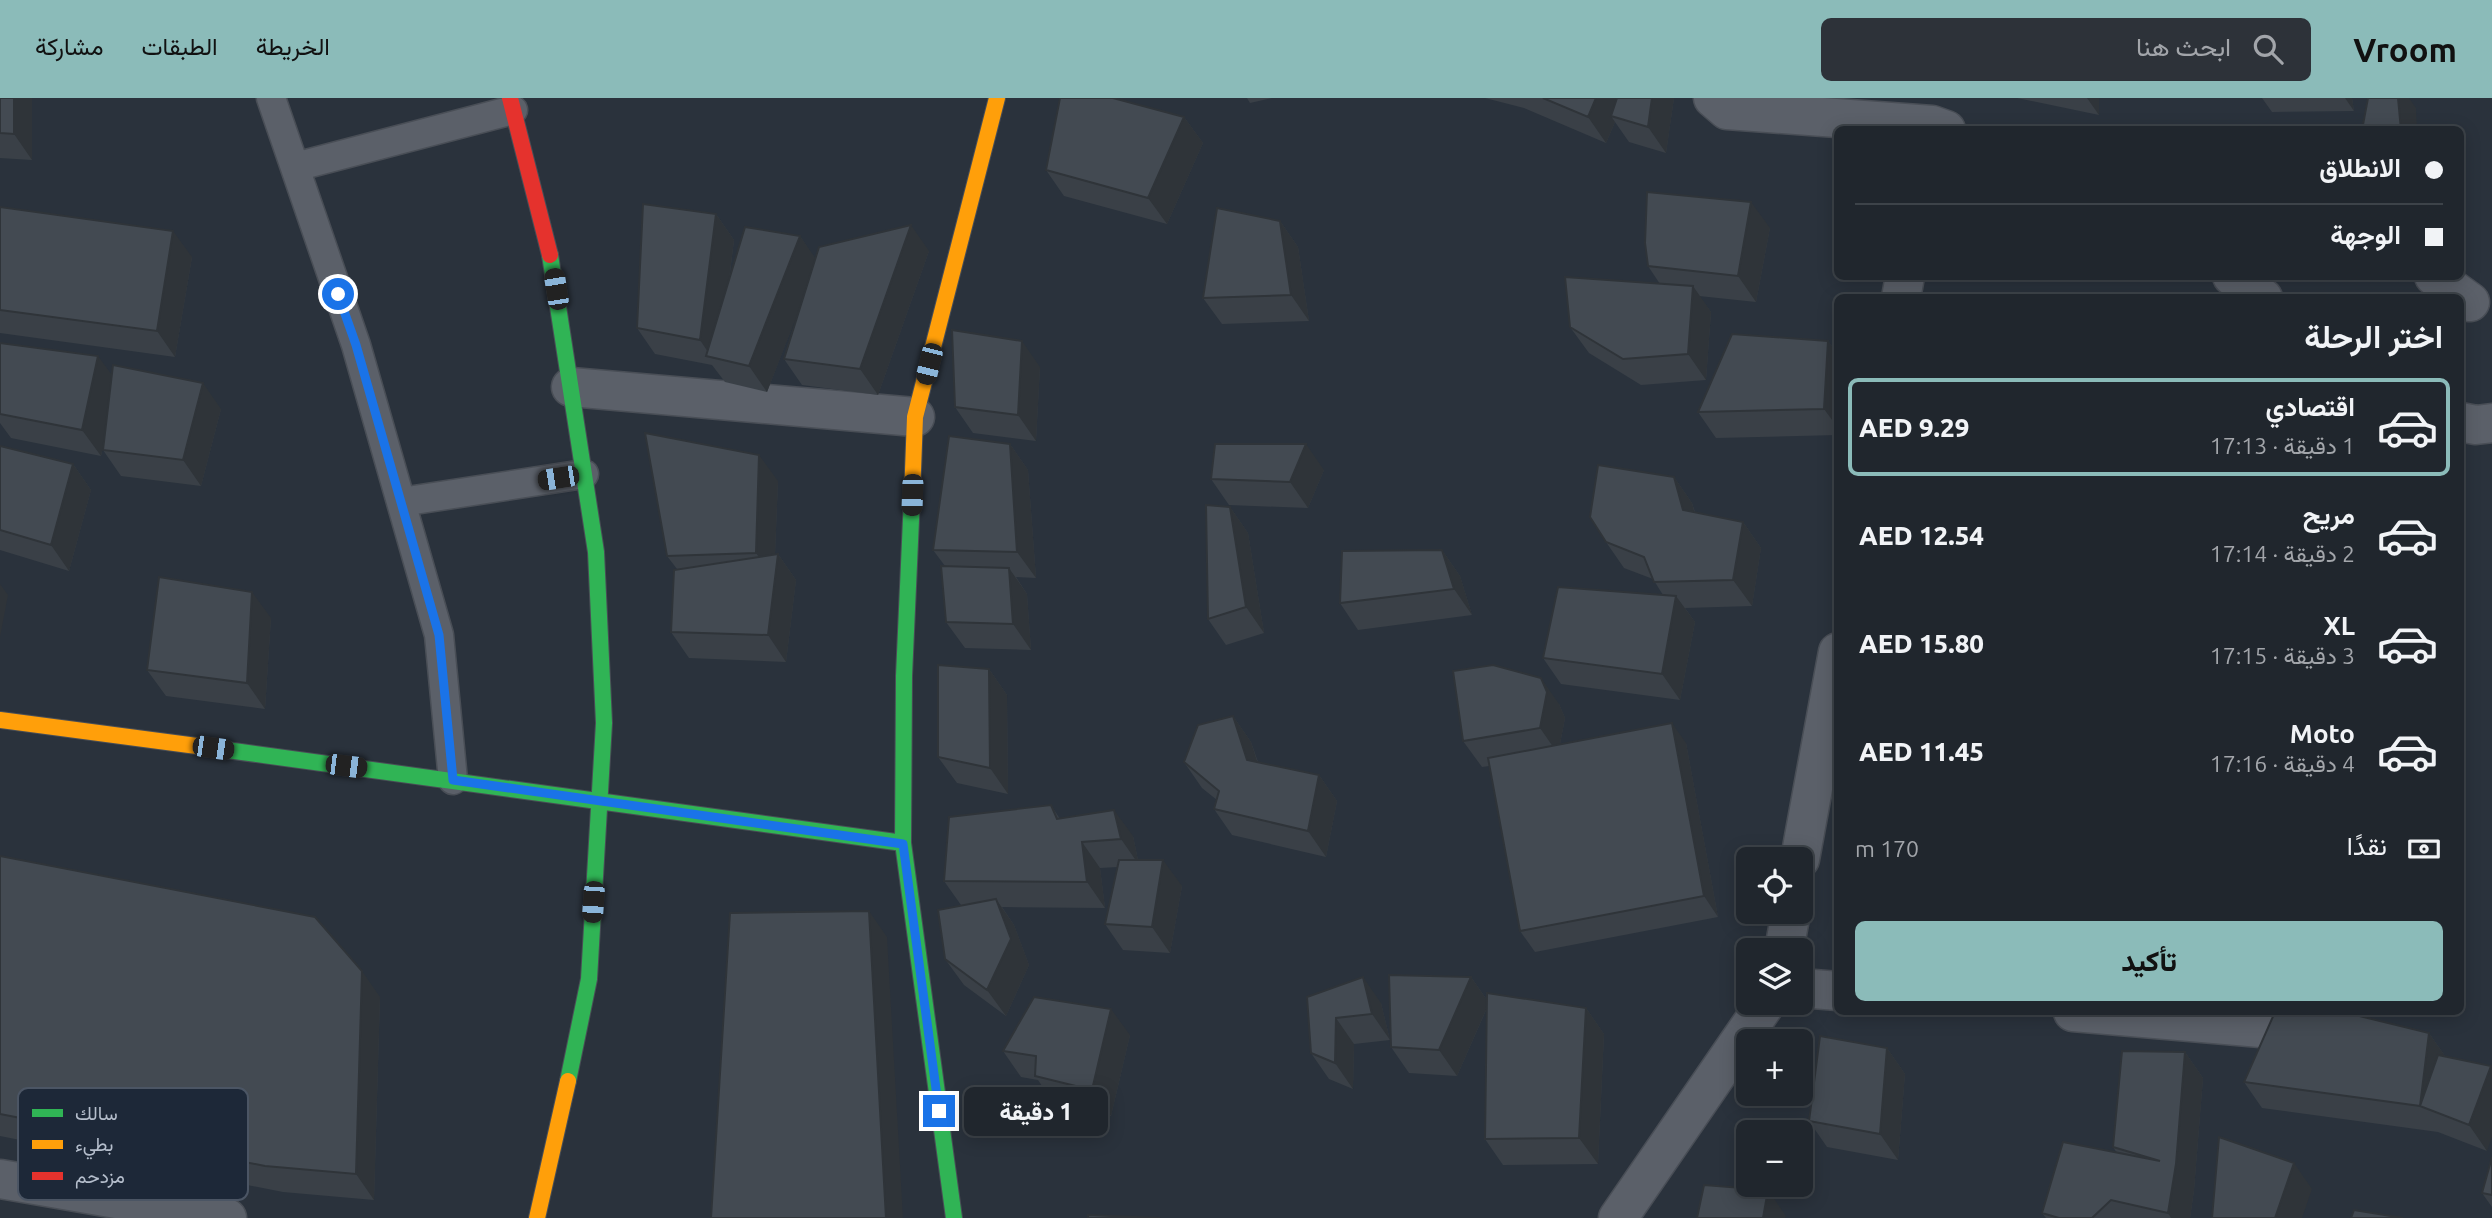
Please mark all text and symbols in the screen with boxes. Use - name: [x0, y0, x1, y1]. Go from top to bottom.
- search box: [1821, 18, 2311, 81]
- icon: search: [2249, 30, 2287, 68]
- text: Vroom: [2353, 31, 2457, 68]
- text: ابحث هنا: [2136, 32, 2231, 61]
- text: مشاركة: [35, 33, 103, 60]
- text: الطبقات: [141, 33, 218, 60]
- text: الخريطة: [256, 33, 330, 60]
- text: الانطلاق: [2319, 153, 2401, 182]
- text: الوجهة: [2330, 220, 2401, 249]
- car: [543, 267, 570, 311]
- route start: [322, 278, 354, 310]
- text: اختر الرحلة: [2304, 318, 2443, 354]
- car: [914, 341, 945, 387]
- text: اقتصادي: [2266, 392, 2355, 421]
- icon: car: [2376, 396, 2439, 459]
- text: AED 9.29: [1859, 413, 1969, 442]
- text: 1 دقيقة · 17:13: [2210, 433, 2355, 458]
- car: [536, 464, 581, 492]
- car: [901, 474, 924, 516]
- text: مريح: [2303, 500, 2355, 529]
- icon: car: [2376, 504, 2439, 567]
- text: AED 12.54: [1859, 521, 1984, 550]
- text: 2 دقيقة · 17:14: [2210, 541, 2355, 566]
- text: XL: [2324, 611, 2355, 640]
- icon: car: [2376, 612, 2439, 675]
- text: AED 15.80: [1859, 629, 1984, 658]
- text: 3 دقيقة · 17:15: [2210, 643, 2355, 668]
- text: Moto: [2290, 719, 2355, 748]
- icon: car: [2376, 720, 2439, 783]
- car: [191, 735, 236, 761]
- text: AED 11.45: [1859, 737, 1984, 766]
- text: 4 دقيقة · 17:16: [2210, 751, 2355, 776]
- car: [324, 753, 369, 779]
- icon: cash: [2405, 830, 2443, 868]
- text: نقدًا: [2347, 831, 2387, 860]
- text: 170 m: [1855, 836, 1919, 861]
- map controls: [1736, 847, 1813, 1197]
- button: locate: [1736, 847, 1813, 924]
- car: [582, 880, 605, 924]
- button: تأكيد: [1855, 921, 2443, 1001]
- button: layers: [1736, 938, 1813, 1015]
- button: +: [1736, 1029, 1813, 1106]
- callout: 1 دقيقة: [964, 1086, 1107, 1136]
- legend: [18, 1088, 248, 1200]
- route end: [923, 1095, 955, 1127]
- text: 1 دقيقة: [1000, 1099, 1072, 1124]
- text: سالك: [75, 1102, 118, 1124]
- button: −: [1736, 1120, 1813, 1197]
- text: بطيء: [75, 1133, 113, 1160]
- text: مزدحم: [75, 1165, 125, 1189]

